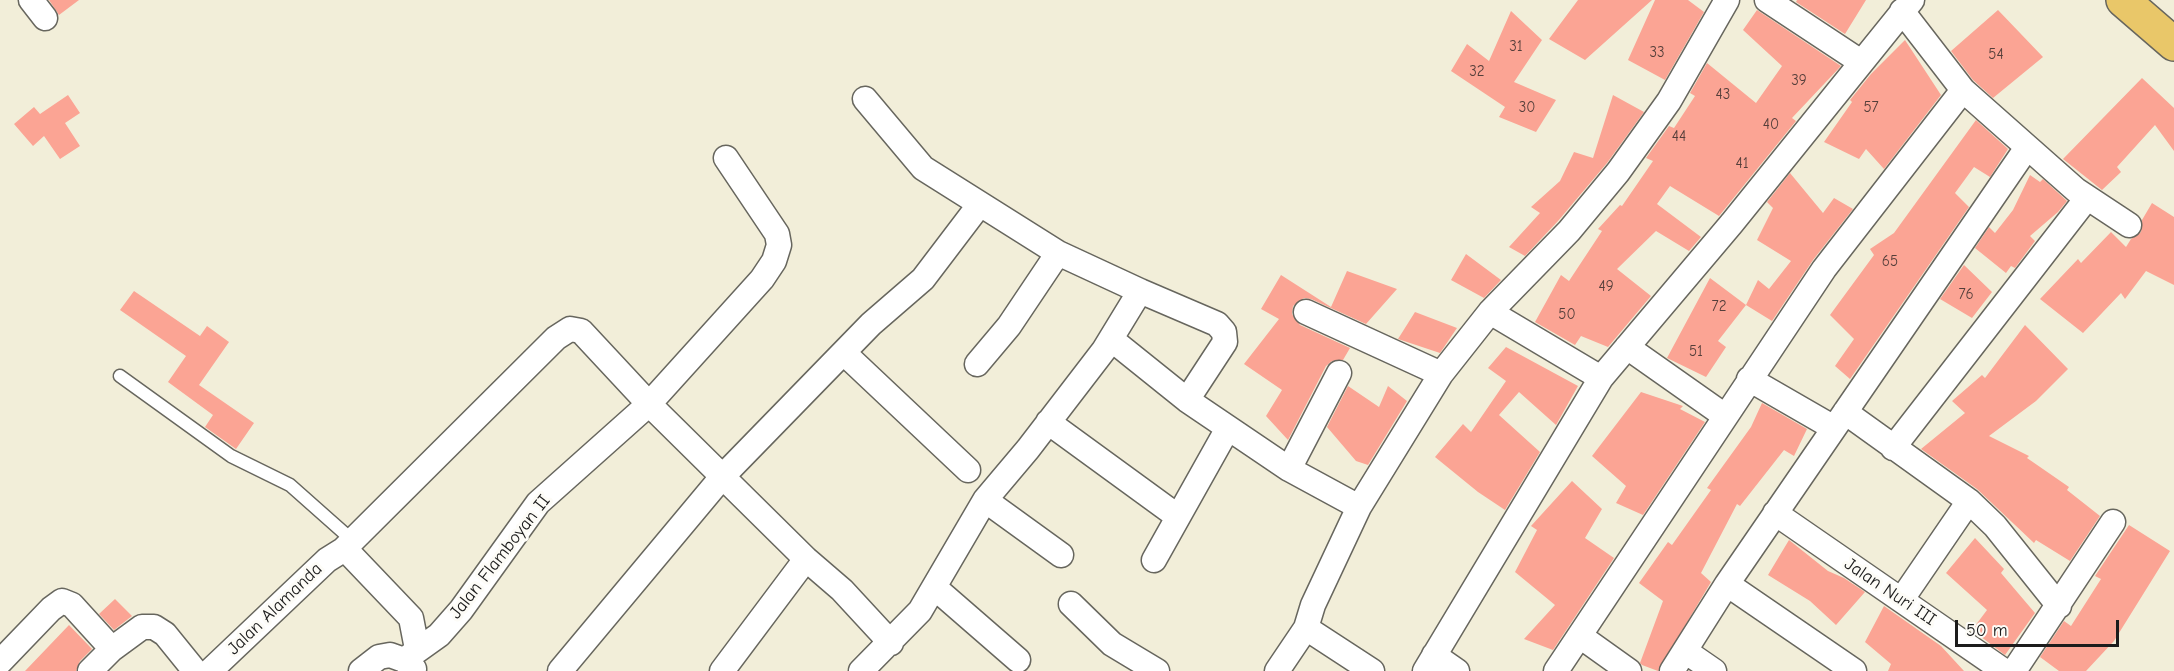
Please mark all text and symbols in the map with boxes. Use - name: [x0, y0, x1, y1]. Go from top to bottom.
- house number: 31: [1509, 38, 1523, 56]
- house number: 33: [1649, 44, 1665, 62]
- house number: 54: [1988, 46, 2004, 64]
- house number: 32: [1469, 63, 1485, 81]
- house number: 39: [1791, 72, 1807, 90]
- house number: 43: [1716, 86, 1730, 104]
- house number: 30: [1519, 99, 1535, 117]
- house number: 57: [1863, 99, 1879, 117]
- house number: 40: [1763, 116, 1779, 134]
- house number: 44: [1672, 128, 1686, 146]
- house number: 41: [1735, 155, 1749, 173]
- house number: 65: [1882, 253, 1898, 271]
- house number: 49: [1598, 278, 1614, 296]
- house number: 76: [1958, 286, 1974, 304]
- house number: 72: [1712, 298, 1726, 316]
- house number: 50: [1558, 306, 1576, 324]
- house number: 51: [1689, 343, 1703, 361]
- street label: Jalan Flamboyan II: [445, 491, 555, 623]
- street label: Jalan Nuri III: [1840, 553, 1940, 631]
- street label: Jalan Alamanda: [223, 558, 327, 660]
- scale bar: [1958, 608, 2122, 646]
- text: 50 m: [1966, 620, 2008, 641]

